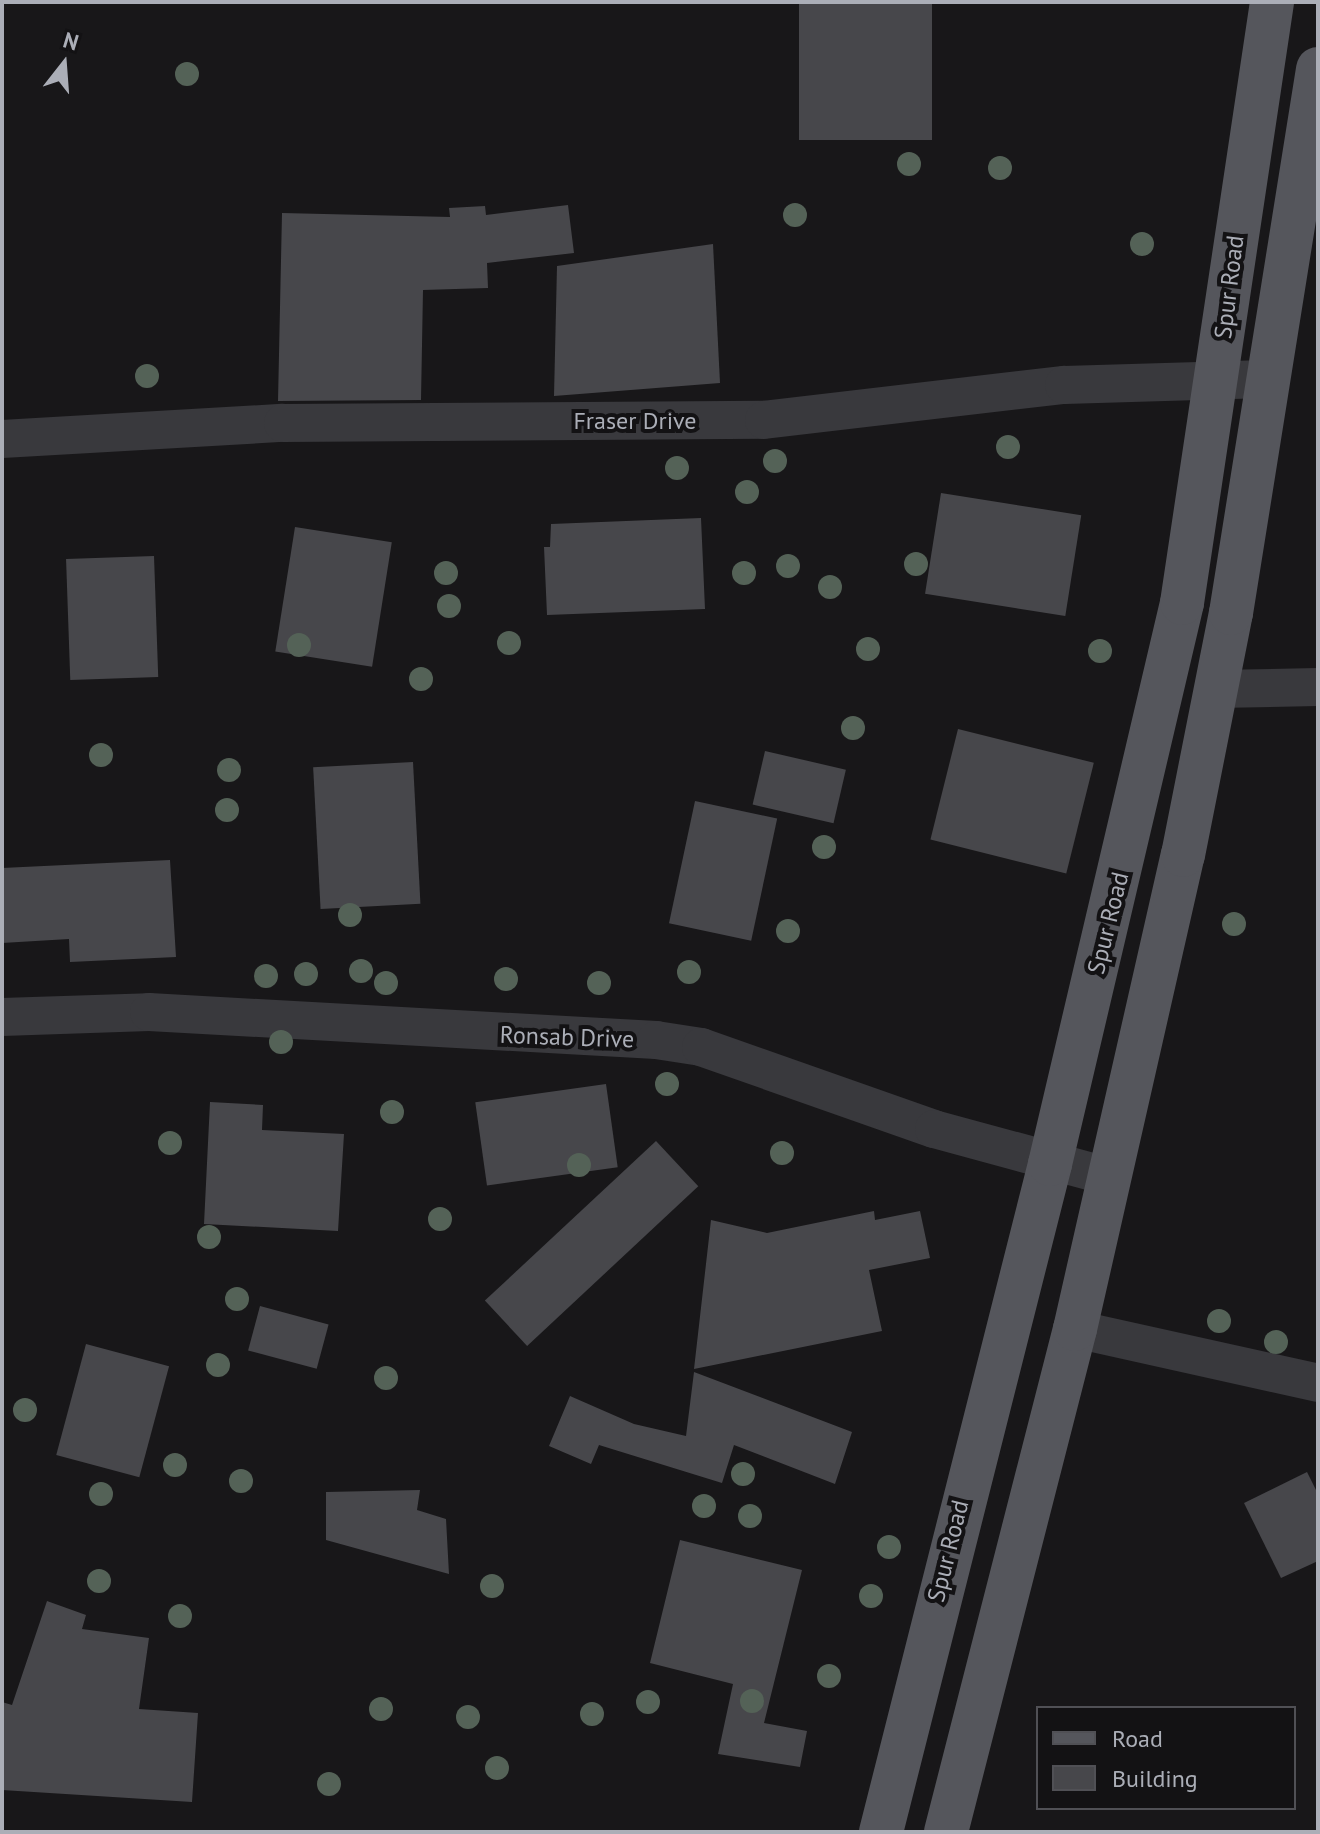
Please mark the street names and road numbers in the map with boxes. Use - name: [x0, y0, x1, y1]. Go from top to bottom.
- street label: Spur Road: [1208, 234, 1250, 340]
- street label: Fraser Drive: [573, 407, 697, 435]
- street label: Spur Road: [1081, 869, 1135, 977]
- street label: Ronsab Drive: [499, 1020, 635, 1054]
- street label: Spur Road: [921, 1497, 975, 1605]

